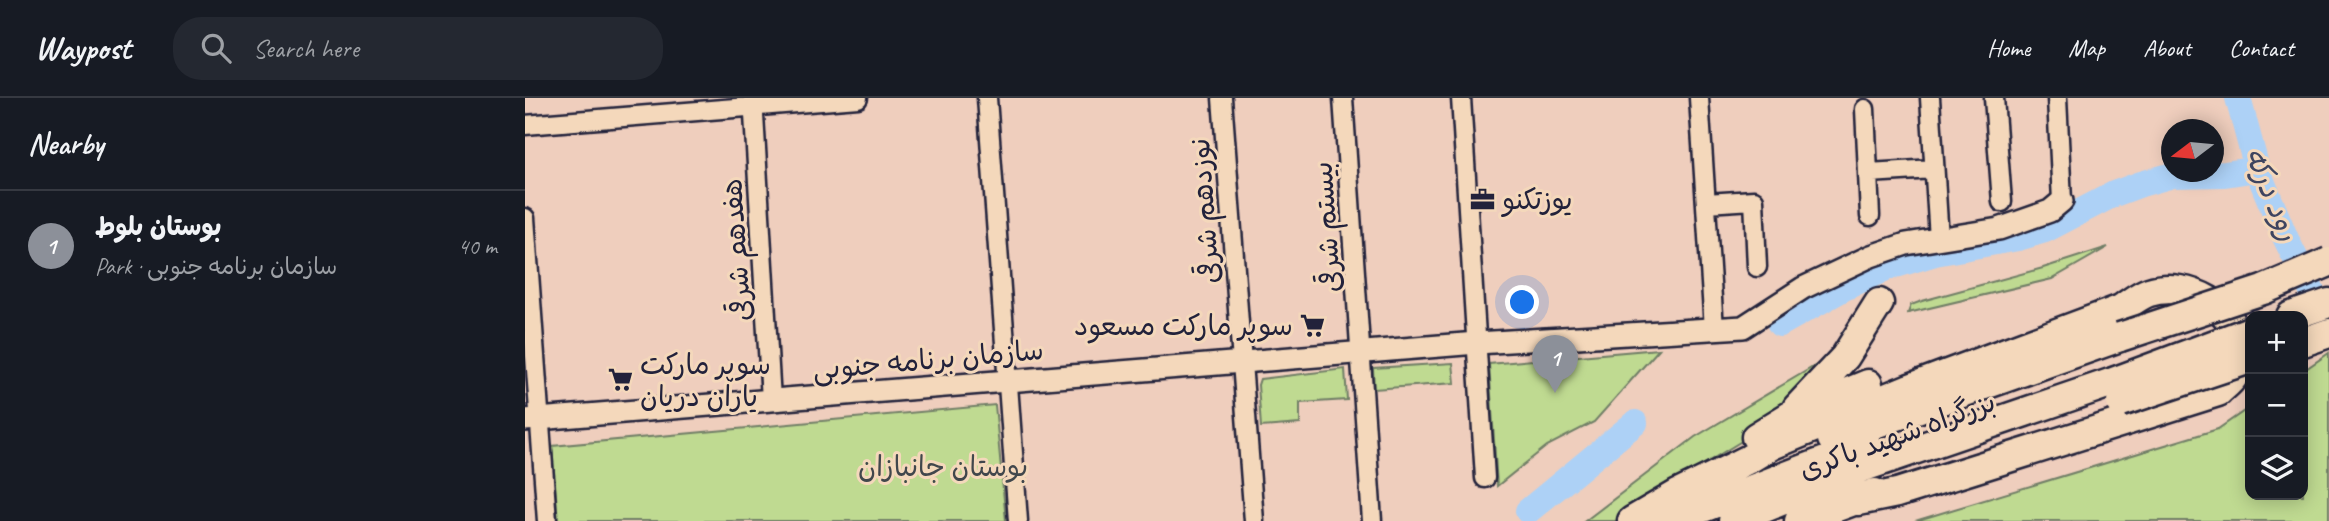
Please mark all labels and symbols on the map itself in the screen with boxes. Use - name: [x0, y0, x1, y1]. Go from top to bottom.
- north arrow: [2161, 119, 2224, 182]
- street label: نوزدهم شرقی: [1182, 137, 1231, 285]
- water label: رود درکه: [2236, 142, 2308, 246]
- street label: بیستم شرقی: [1304, 160, 1353, 294]
- street label: هفدهم شرقی: [714, 177, 763, 322]
- place label: یوزتکنو: [1501, 182, 1573, 217]
- office icon: یوزتکنو: [1468, 185, 1496, 213]
- your location: [1505, 285, 1539, 319]
- place label: سوپر مارکت مسعود: [1074, 308, 1293, 344]
- supermarket icon: سوپر مارکت مسعود: [1299, 311, 1327, 339]
- street label: سازمان برنامه جنوبی: [811, 332, 1045, 388]
- pin: 1: [1532, 335, 1578, 393]
- place label: سوپر مارکت یاران دریان: [640, 347, 771, 414]
- supermarket icon: سوپر مارکت یاران دریان: [606, 366, 634, 394]
- street label: بزرگراه شهید باکری: [1794, 384, 2000, 487]
- park label: بوستان جانبازان: [858, 449, 1028, 484]

